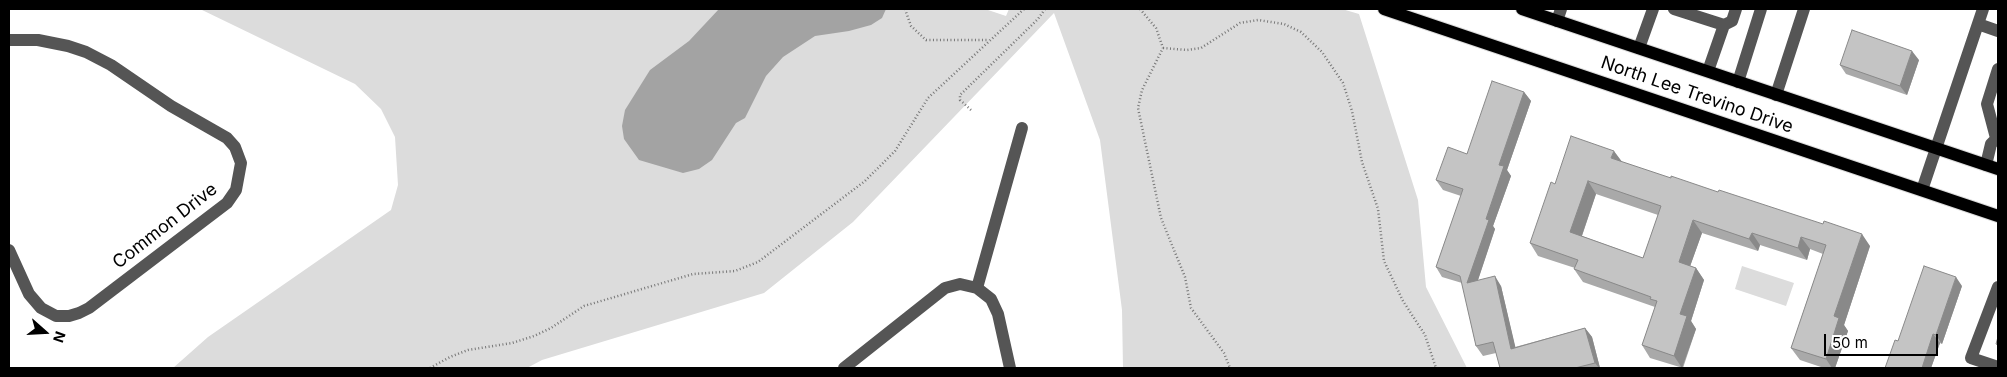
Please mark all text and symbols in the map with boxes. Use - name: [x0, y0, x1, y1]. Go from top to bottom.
- street label: North Lee Trevino Drive: [1598, 52, 1796, 138]
- street label: Common Drive: [108, 179, 222, 273]
- north arrow: [20, 307, 70, 357]
- scale bar: [1827, 324, 1941, 356]
- text: N: [50, 329, 69, 345]
- text: 50 m: [1832, 333, 1868, 352]

